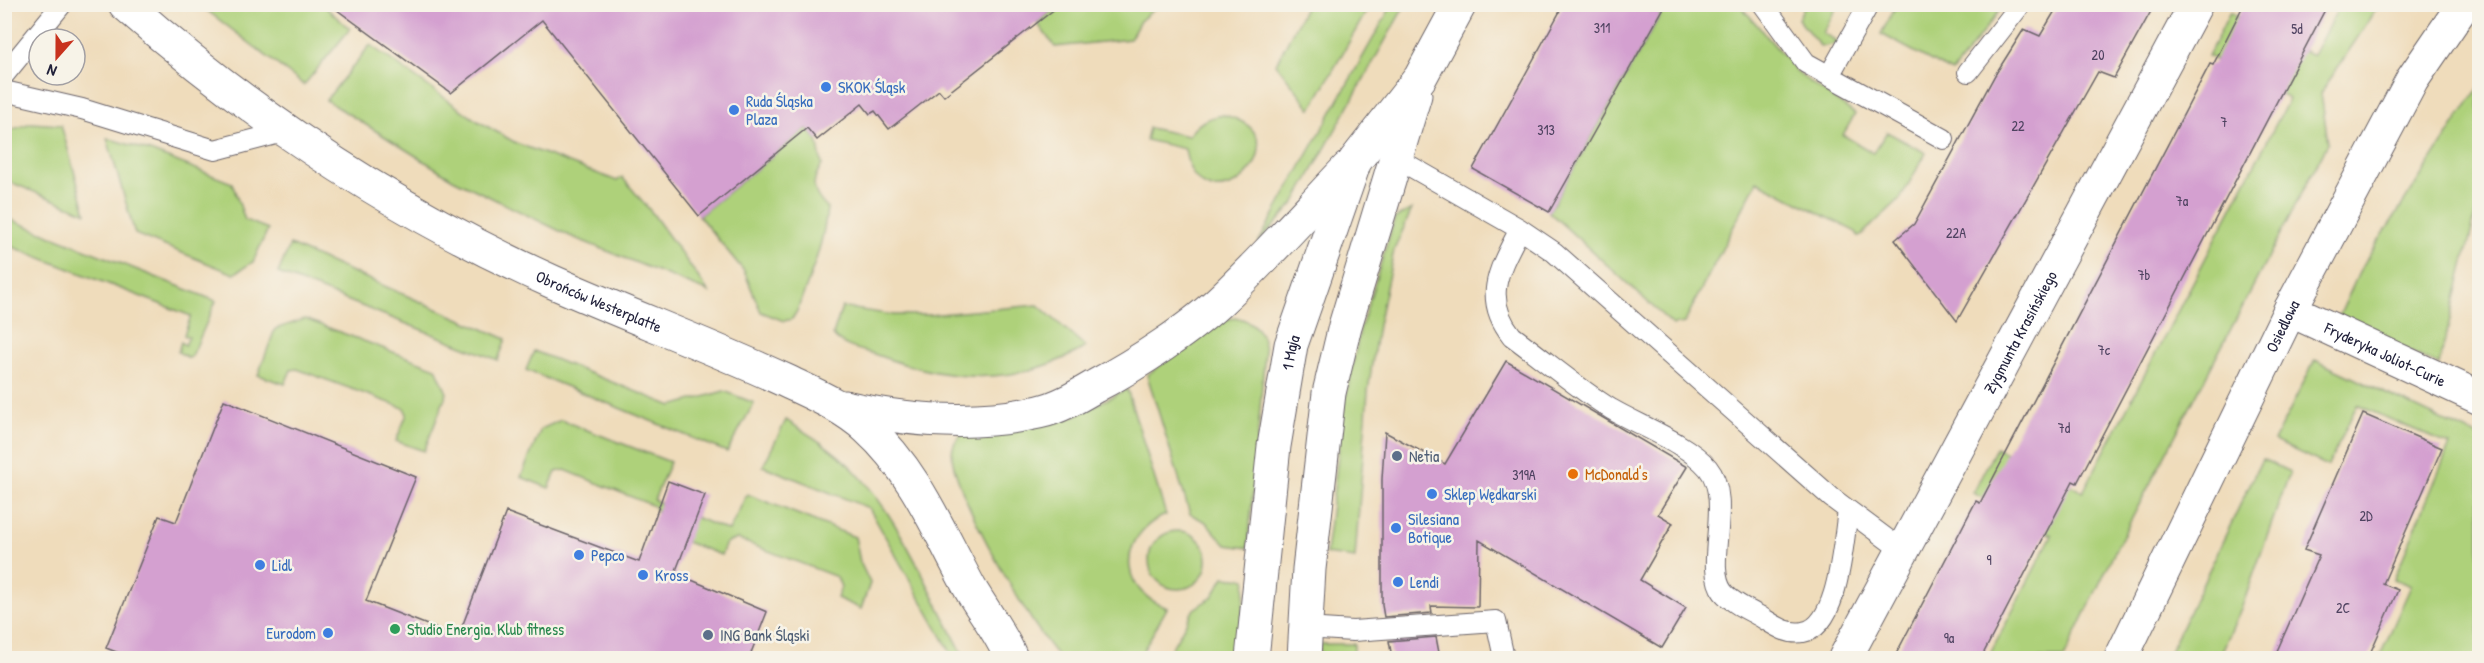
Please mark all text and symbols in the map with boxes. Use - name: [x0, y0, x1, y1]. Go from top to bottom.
- house number: 311: [1594, 18, 1610, 37]
- house number: 5d: [2291, 19, 2303, 38]
- north arrow: [27, 27, 87, 87]
- house number: 20: [2092, 45, 2104, 64]
- text: N: [43, 59, 60, 83]
- place label: SKOK Śląsk: [838, 76, 906, 98]
- marker: SKOK Śląsk: [819, 80, 833, 94]
- place label: Ruda Śląska Plaza: [746, 90, 813, 130]
- marker: Ruda Śląska Plaza: [727, 103, 741, 117]
- house number: 7: [2221, 112, 2228, 131]
- house number: 22: [2011, 116, 2025, 135]
- house number: 313: [1537, 120, 1555, 139]
- house number: 7a: [2176, 191, 2189, 210]
- house number: 22A: [1946, 223, 1966, 242]
- street label: Obrońców Westerplatte: [533, 265, 666, 338]
- house number: 7b: [2138, 265, 2151, 284]
- street label: Zygmunta Krasińskiego: [1978, 266, 2062, 397]
- street label: Osiedlowa: [2260, 296, 2304, 356]
- street label: Fryderyka Joliot-Curie: [2320, 316, 2450, 392]
- street label: 1 Maja: [1276, 332, 1305, 372]
- house number: 7c: [2098, 340, 2111, 359]
- house number: 7d: [2058, 418, 2071, 437]
- place label: Netia: [1409, 445, 1439, 467]
- marker: Netia: [1390, 449, 1404, 463]
- place label: McDonald's: [1585, 463, 1648, 485]
- house number: 319A: [1512, 465, 1536, 484]
- marker: McDonald's: [1566, 467, 1580, 481]
- place label: Sklep Wędkarski: [1444, 483, 1537, 505]
- marker: Sklep Wędkarski: [1425, 487, 1439, 501]
- house number: 2D: [2359, 506, 2373, 525]
- place label: Silesiana Botique: [1408, 508, 1459, 548]
- marker: Silesiana Botique: [1389, 521, 1403, 535]
- place label: Pepco: [591, 544, 625, 566]
- marker: Pepco: [572, 548, 586, 562]
- house number: 9: [1986, 550, 1992, 569]
- place label: Lidl: [272, 554, 293, 576]
- marker: Lidl: [253, 558, 267, 572]
- place label: Kross: [655, 564, 688, 586]
- marker: Kross: [636, 568, 650, 582]
- place label: Lendi: [1410, 571, 1439, 593]
- marker: Lendi: [1391, 575, 1405, 589]
- house number: 2C: [2336, 598, 2350, 617]
- place label: Studio Energia. Klub fitness: [407, 618, 564, 640]
- place label: Eurodom: [266, 622, 316, 644]
- marker: Studio Energia. Klub fitness: [388, 622, 402, 636]
- place label: ING Bank Śląski: [720, 624, 810, 646]
- marker: Eurodom: [321, 626, 335, 640]
- marker: ING Bank Śląski: [701, 628, 715, 642]
- house number: 9a: [1944, 628, 1955, 647]

